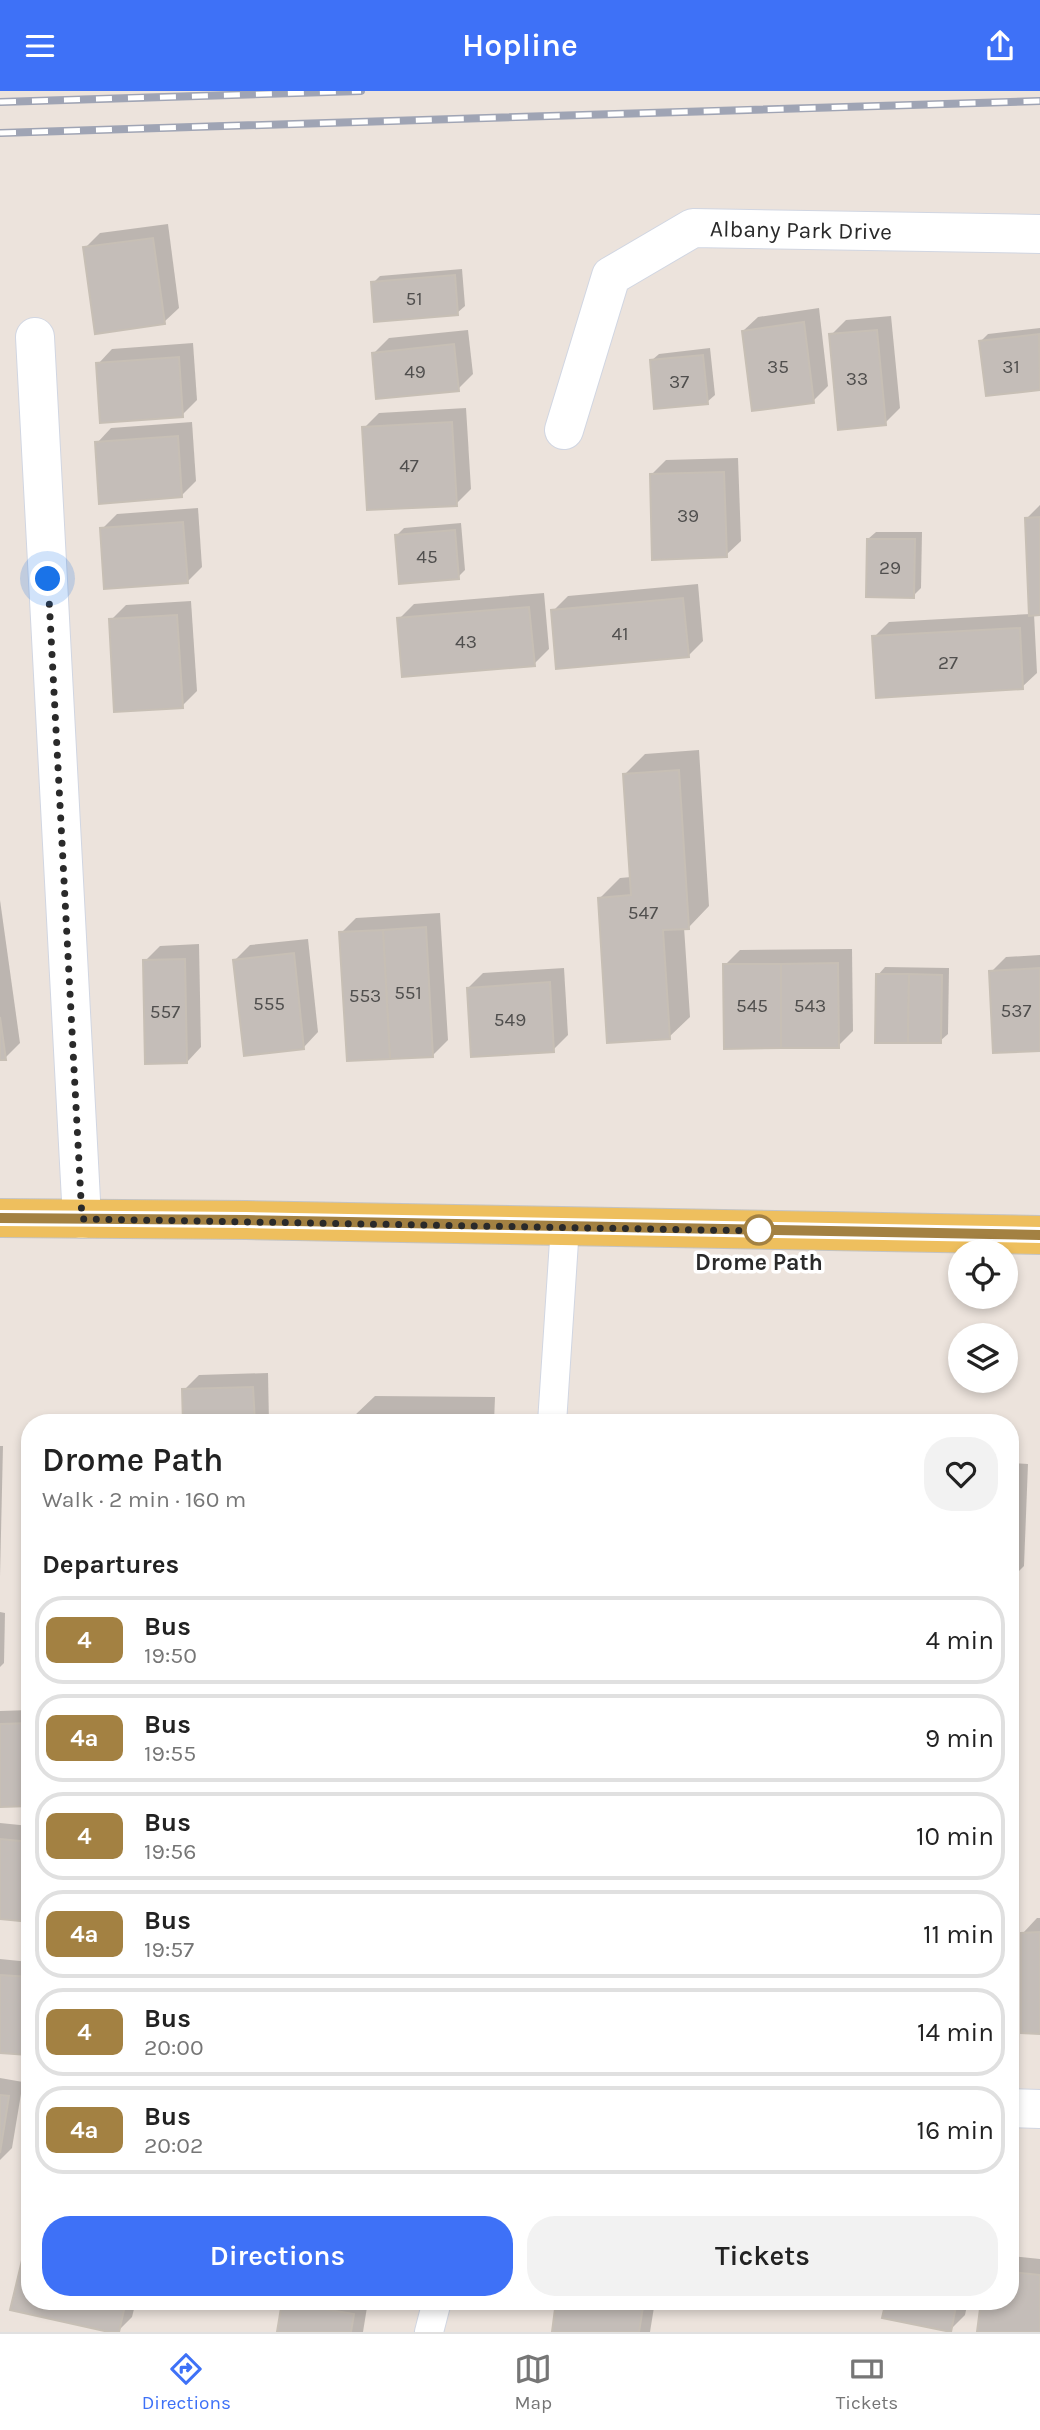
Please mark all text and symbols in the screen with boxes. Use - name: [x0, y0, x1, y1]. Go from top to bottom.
- icon: menu: [21, 27, 59, 65]
- text: Hopline: [462, 27, 578, 64]
- icon: share: [981, 27, 1019, 65]
- street label: Albany Park Drive: [710, 215, 892, 245]
- house number: 51: [405, 288, 423, 310]
- house number: 35: [767, 356, 789, 378]
- house number: 31: [1002, 356, 1020, 378]
- house number: 49: [404, 361, 426, 383]
- house number: 33: [846, 368, 868, 390]
- house number: 37: [669, 371, 689, 393]
- house number: 47: [399, 455, 419, 477]
- house number: 39: [677, 505, 699, 527]
- house number: 45: [416, 546, 438, 568]
- house number: 29: [879, 557, 901, 579]
- your location: [30, 561, 65, 596]
- house number: 41: [612, 623, 628, 645]
- house number: 43: [455, 631, 477, 653]
- house number: 27: [938, 652, 958, 674]
- house number: 547: [628, 902, 658, 924]
- house number: 551: [394, 982, 422, 1004]
- house number: 553: [349, 985, 381, 1007]
- house number: 555: [253, 993, 285, 1015]
- house number: 545: [736, 995, 768, 1017]
- house number: 543: [794, 995, 826, 1017]
- house number: 537: [1001, 1000, 1032, 1022]
- house number: 557: [150, 1001, 180, 1023]
- house number: 549: [494, 1009, 526, 1031]
- marker: Drome Path: [744, 1215, 774, 1245]
- map controls: [948, 1239, 1018, 1393]
- button: locate: [948, 1239, 1018, 1309]
- place label: Drome Path: [695, 1249, 823, 1276]
- button: layers: [948, 1323, 1018, 1393]
- button: heart: [924, 1437, 998, 1511]
- text: Drome Path: [42, 1441, 223, 1479]
- text: Walk · 2 min · 160 m: [42, 1486, 246, 1513]
- text: Departures: [42, 1549, 179, 1580]
- text: Bus: [144, 1611, 191, 1642]
- text: 4 min: [926, 1625, 994, 1656]
- text: 4: [77, 1626, 92, 1654]
- text: 19:50: [144, 1642, 197, 1669]
- text: Bus: [144, 1709, 191, 1740]
- text: 9 min: [925, 1723, 994, 1754]
- text: 4a: [70, 1724, 99, 1752]
- text: 19:55: [144, 1740, 196, 1767]
- text: Bus: [144, 1807, 191, 1838]
- text: 10 min: [916, 1821, 994, 1852]
- text: 4: [77, 1822, 92, 1850]
- text: 19:56: [144, 1838, 196, 1865]
- text: Bus: [144, 1905, 191, 1936]
- text: 11 min: [923, 1919, 994, 1950]
- text: 4a: [70, 1920, 99, 1948]
- text: 19:57: [144, 1936, 194, 1963]
- text: Bus: [144, 2003, 191, 2034]
- text: 14 min: [917, 2017, 994, 2048]
- text: 4: [77, 2018, 92, 2046]
- text: 20:00: [144, 2034, 204, 2061]
- text: Bus: [144, 2101, 191, 2132]
- text: 16 min: [917, 2115, 994, 2146]
- text: 4a: [70, 2116, 99, 2144]
- text: 20:02: [144, 2132, 203, 2159]
- button: Directions: [42, 2216, 513, 2296]
- button: Tickets: [527, 2216, 998, 2296]
- tab: Directions: [142, 2350, 231, 2414]
- tab: Map: [514, 2350, 552, 2414]
- tab: Tickets: [836, 2350, 898, 2414]

